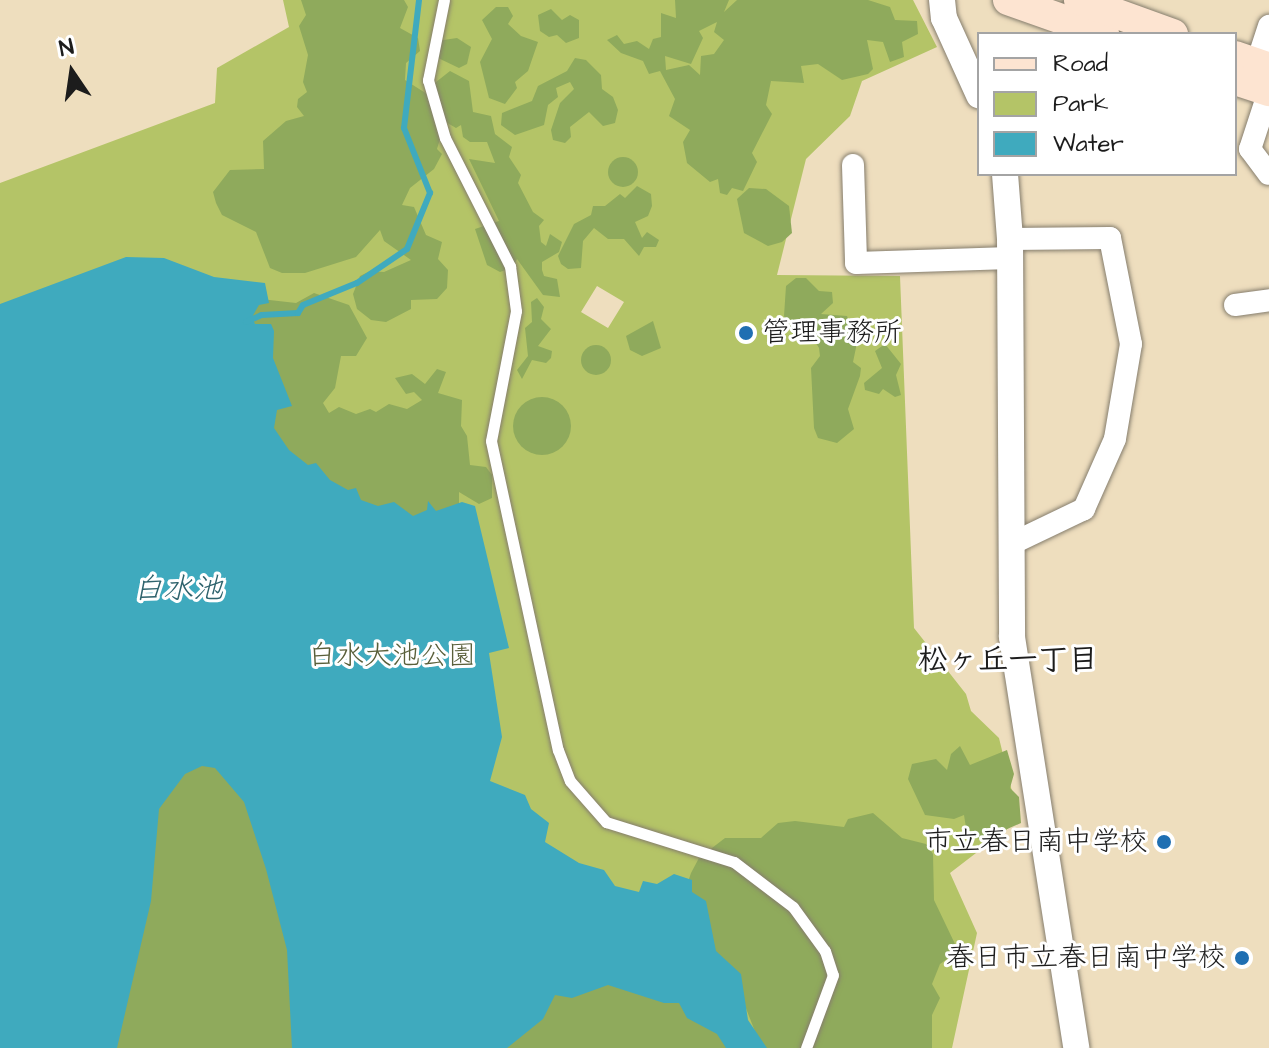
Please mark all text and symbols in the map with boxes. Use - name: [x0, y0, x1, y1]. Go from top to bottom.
- text: N: [56, 31, 77, 65]
- north arrow: [32, 32, 112, 112]
- legend: [977, 32, 1237, 176]
- text: Road: [1053, 47, 1108, 81]
- text: Park: [1053, 87, 1109, 121]
- text: Water: [1053, 127, 1124, 161]
- place label: 管理事務所: [762, 316, 902, 350]
- marker: 管理事務所: [737, 324, 755, 342]
- water label: 白水池: [133, 571, 223, 607]
- park label: 白水大池公園: [308, 639, 476, 673]
- district label: 松ヶ丘一丁目: [918, 642, 1098, 678]
- place label: 市立春日南中学校: [924, 825, 1148, 859]
- marker: 市立春日南中学校: [1155, 833, 1173, 851]
- place label: 春日市立春日南中学校: [946, 941, 1226, 975]
- marker: 春日市立春日南中学校: [1233, 949, 1251, 967]

